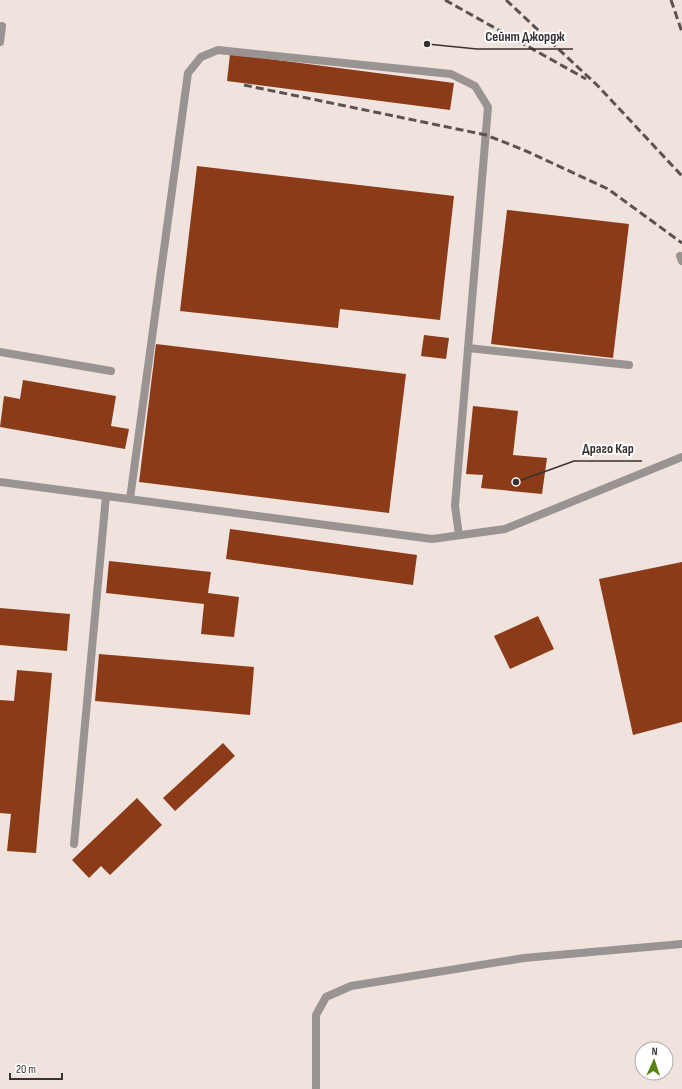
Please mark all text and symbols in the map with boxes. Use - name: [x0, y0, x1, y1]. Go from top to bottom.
- callout: Сейнт Джордж: [477, 23, 573, 49]
- text: Сейнт Джордж: [485, 28, 565, 45]
- callout: Драго Кар: [574, 435, 642, 461]
- text: Драго Кар: [582, 440, 634, 457]
- north arrow: [634, 1041, 674, 1081]
- text: N: [651, 1045, 658, 1058]
- scale bar: [10, 1055, 62, 1081]
- text: 20 m: [16, 1062, 36, 1077]

